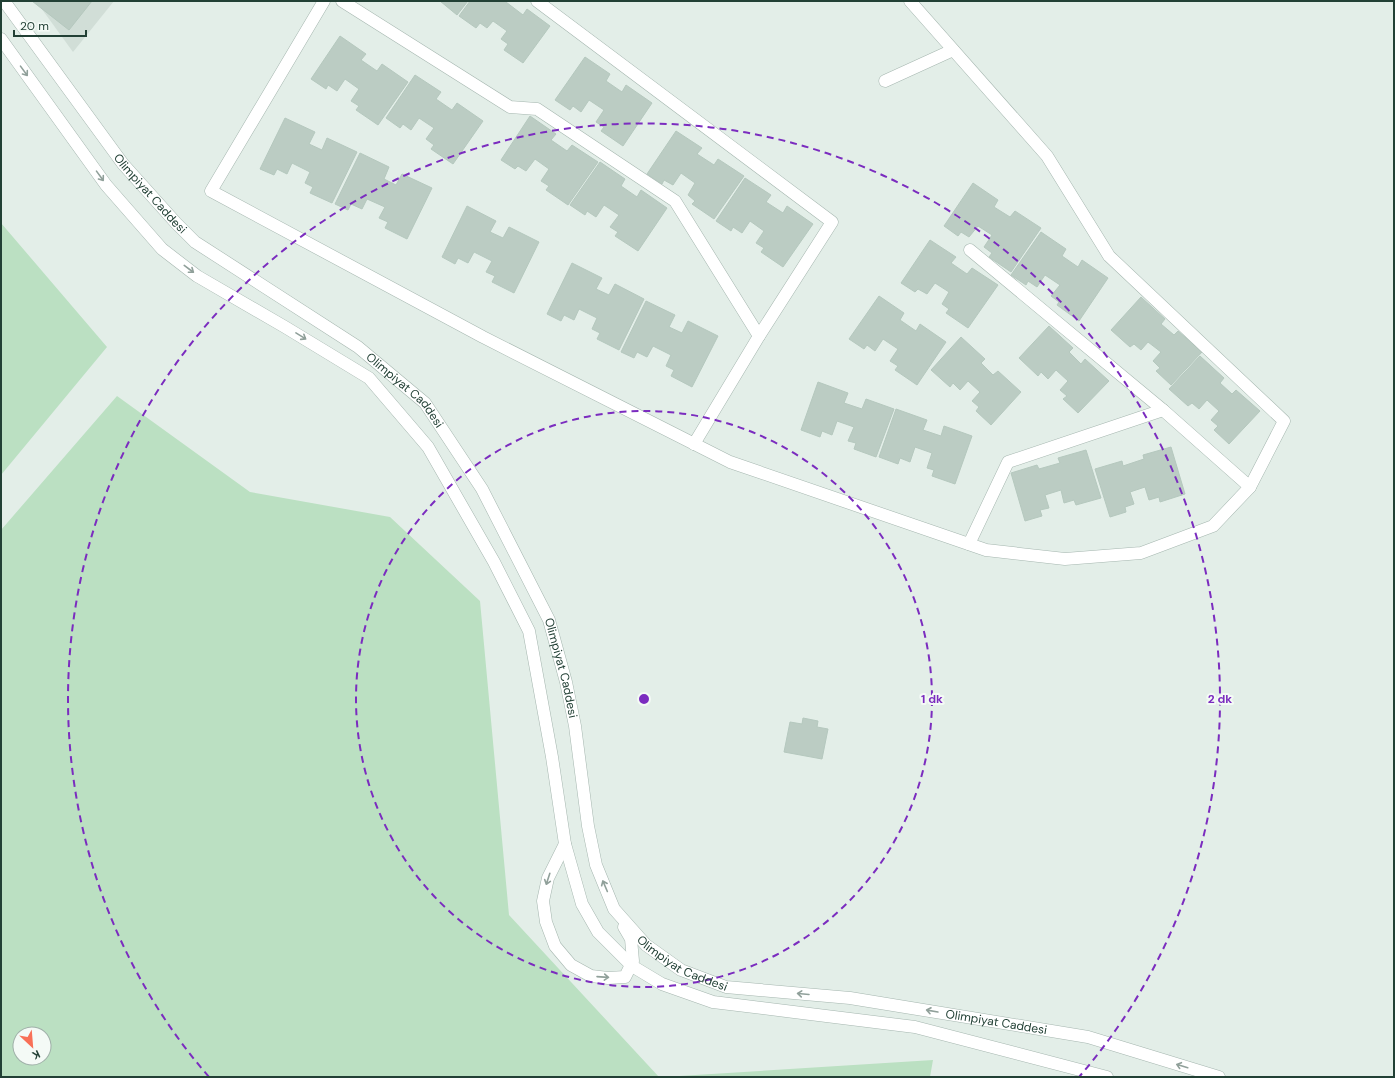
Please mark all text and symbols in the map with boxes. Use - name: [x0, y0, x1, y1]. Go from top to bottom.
- scale bar: [14, 12, 86, 38]
- text: 20 m: [20, 18, 49, 34]
- one-way arrow: [20, 65, 28, 76]
- street label: Olimpiyat Caddesi: [110, 150, 190, 237]
- one-way arrow: [96, 170, 104, 181]
- one-way arrow: [184, 265, 195, 274]
- one-way arrow: [295, 333, 307, 341]
- street label: Olimpiyat Caddesi: [363, 349, 447, 431]
- street label: Olimpiyat Caddesi: [541, 616, 581, 719]
- text: 1 dk: [921, 691, 943, 707]
- text: 2 dk: [1208, 691, 1232, 707]
- centre of rings: [637, 692, 651, 706]
- one-way arrow: [544, 872, 552, 884]
- one-way arrow: [600, 880, 608, 892]
- street label: Olimpiyat Caddesi: [633, 932, 730, 995]
- one-way arrow: [596, 974, 609, 981]
- one-way arrow: [797, 990, 810, 997]
- street label: Olimpiyat Caddesi: [944, 1006, 1048, 1038]
- one-way arrow: [926, 1007, 939, 1015]
- north arrow: [12, 1026, 52, 1066]
- text: K: [30, 1047, 43, 1063]
- one-way arrow: [1175, 1062, 1188, 1069]

